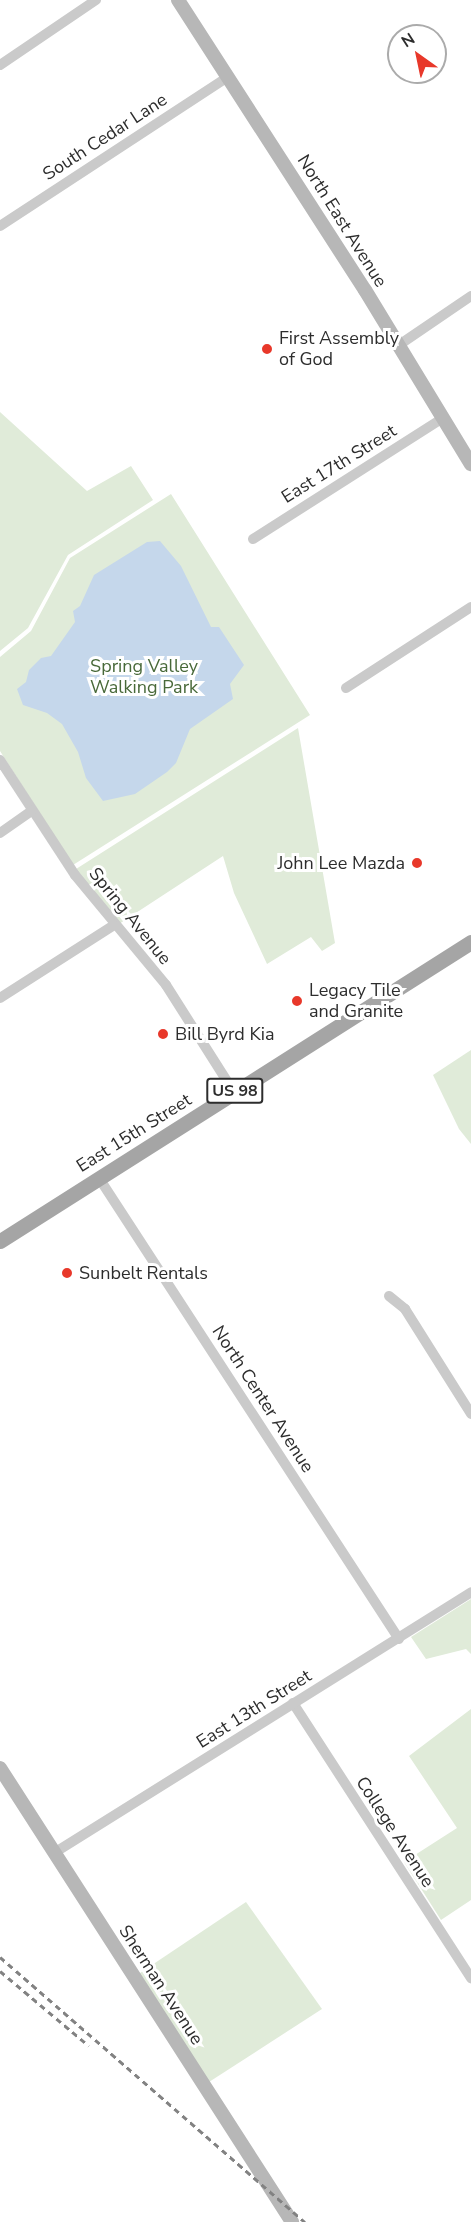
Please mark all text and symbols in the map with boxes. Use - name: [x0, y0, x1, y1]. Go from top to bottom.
- north arrow: [387, 24, 447, 84]
- text: N: [397, 28, 419, 53]
- street label: South Cedar Lane: [39, 89, 171, 185]
- street label: North East Avenue: [293, 151, 391, 291]
- place label: First Assembly of God: [279, 328, 399, 370]
- marker: First Assembly of God: [260, 342, 274, 356]
- street label: East 17th Street: [278, 420, 400, 508]
- park label: Spring Valley Walking Park: [90, 656, 198, 698]
- place label: John Lee Mazda: [278, 852, 405, 874]
- marker: John Lee Mazda: [410, 856, 424, 870]
- street label: Spring Avenue: [84, 863, 176, 969]
- place label: Legacy Tile and Granite: [309, 980, 403, 1022]
- marker: Legacy Tile and Granite: [290, 994, 304, 1008]
- place label: Bill Byrd Kia: [175, 1023, 274, 1045]
- marker: Bill Byrd Kia: [156, 1027, 170, 1041]
- road number: US 98: [205, 1078, 265, 1104]
- street label: East 15th Street: [73, 1089, 195, 1177]
- place label: Sunbelt Rentals: [79, 1262, 208, 1284]
- marker: Sunbelt Rentals: [60, 1266, 74, 1280]
- street label: North Center Avenue: [207, 1321, 319, 1477]
- street label: East 13th Street: [193, 1665, 315, 1753]
- street label: College Avenue: [351, 1773, 439, 1891]
- street label: Sherman Avenue: [114, 1921, 208, 2049]

